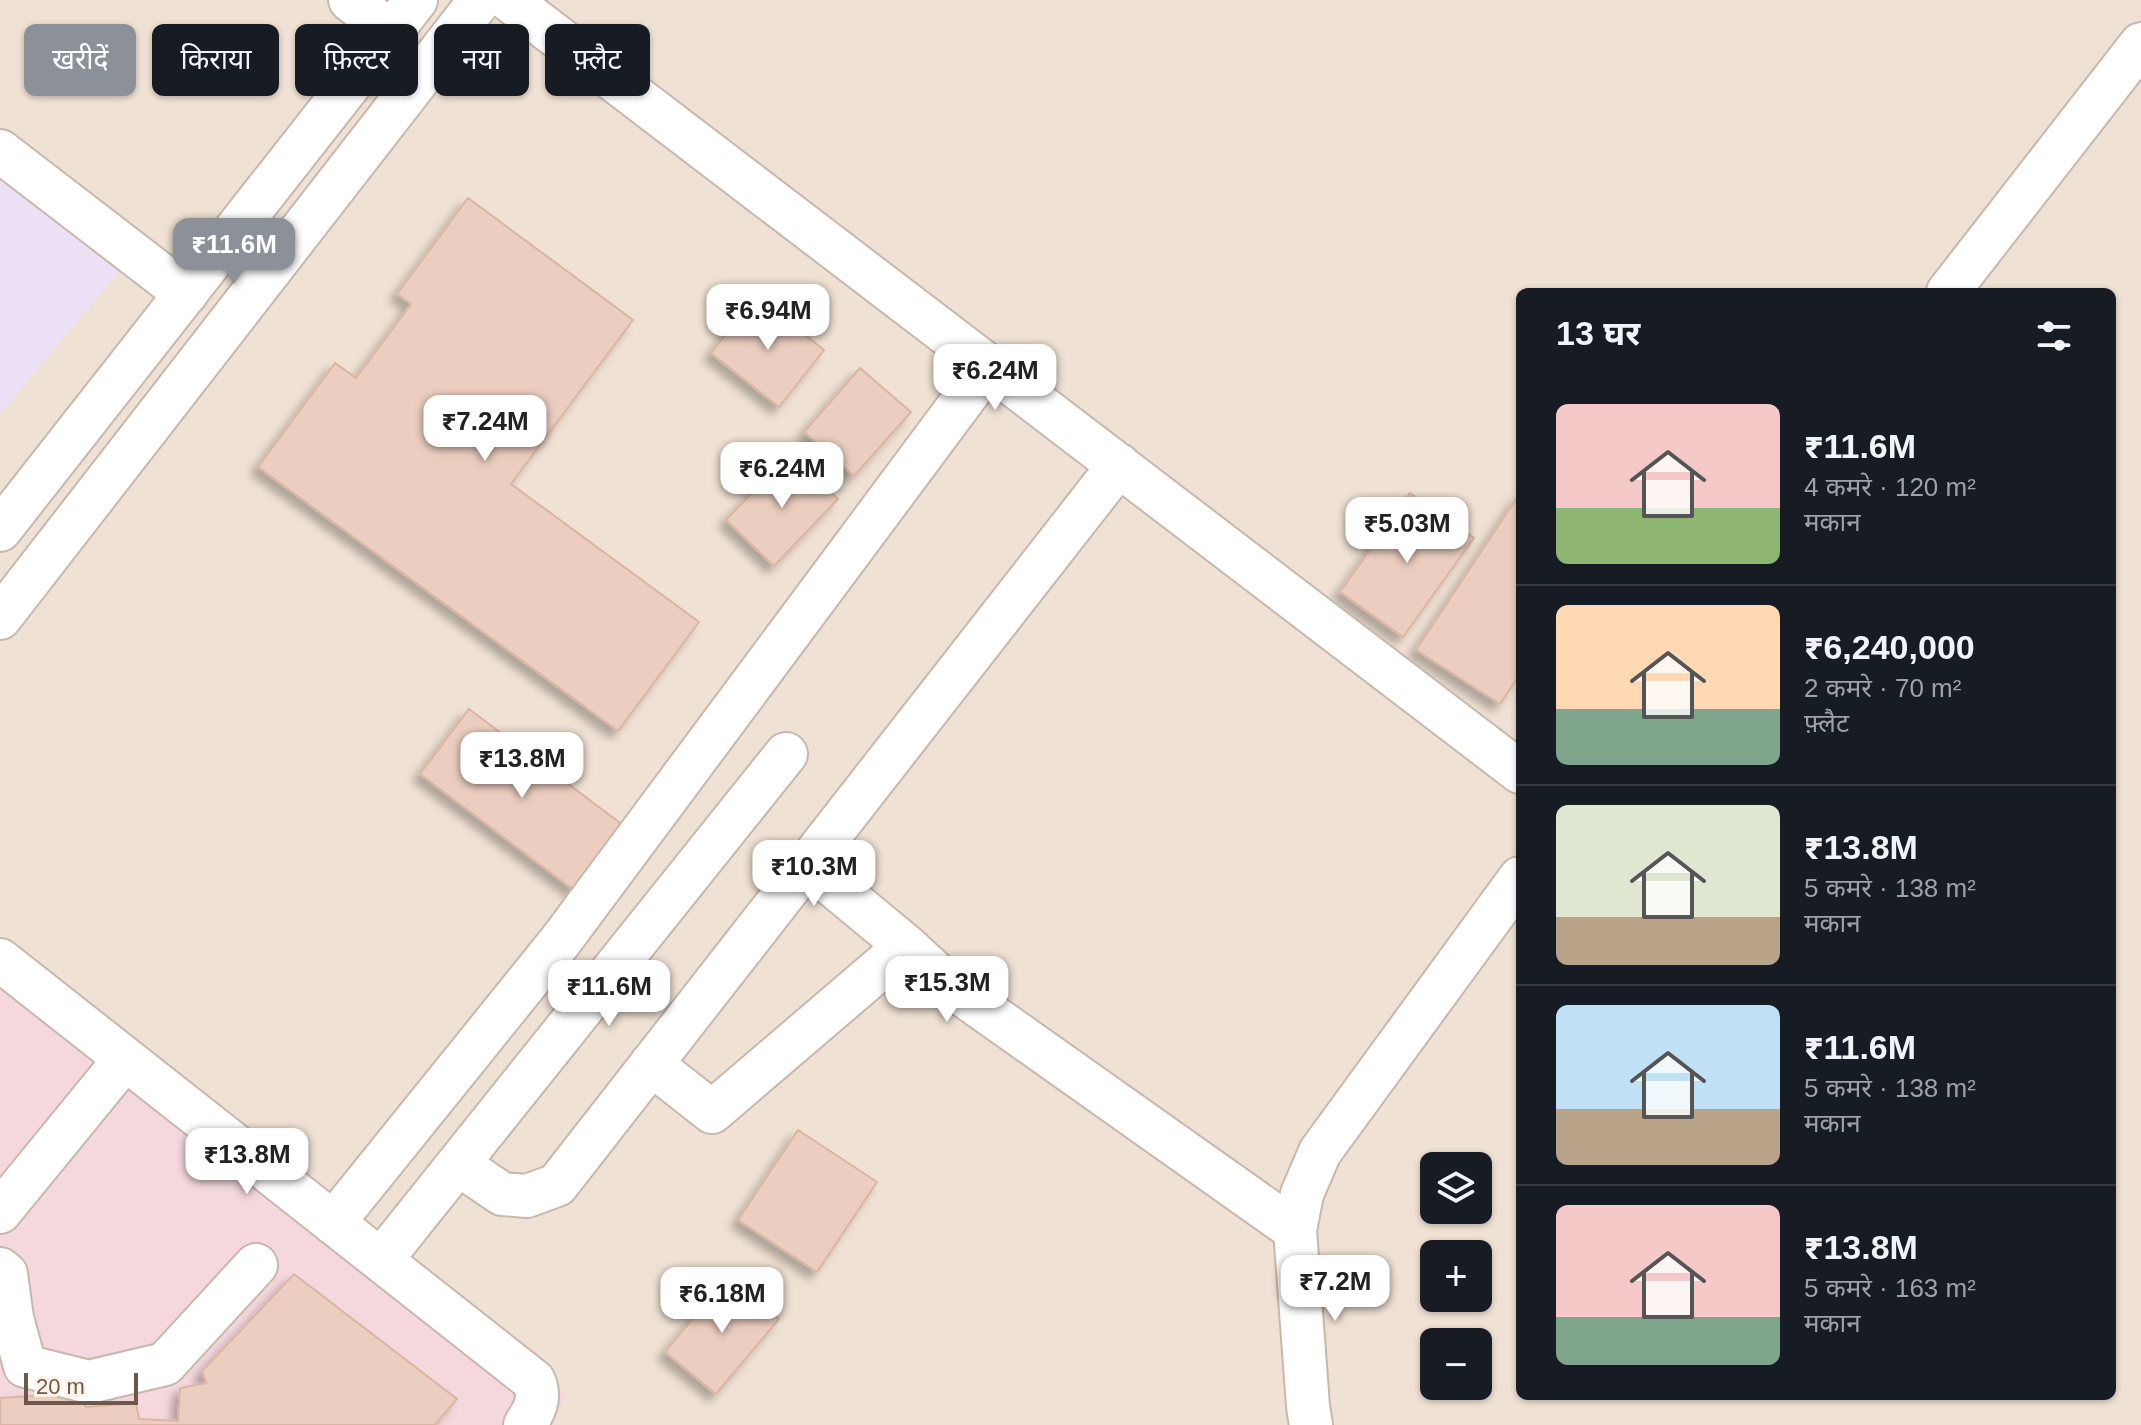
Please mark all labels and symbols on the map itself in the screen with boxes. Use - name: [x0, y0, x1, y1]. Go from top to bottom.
- pin: ₹11.6M: [169, 218, 299, 286]
- pin: ₹6.94M: [703, 284, 833, 352]
- pin: ₹6.24M: [930, 344, 1060, 412]
- pin: ₹7.24M: [420, 395, 550, 463]
- pin: ₹6.24M: [717, 442, 847, 510]
- pin: ₹5.03M: [1342, 497, 1472, 565]
- pin: ₹13.8M: [457, 732, 587, 800]
- pin: ₹10.3M: [749, 840, 879, 908]
- pin: ₹15.3M: [882, 956, 1012, 1024]
- pin: ₹11.6M: [544, 960, 674, 1028]
- pin: ₹13.8M: [182, 1128, 312, 1196]
- pin: ₹7.2M: [1279, 1255, 1391, 1323]
- pin: ₹6.18M: [657, 1267, 787, 1335]
- scale bar: [24, 1369, 138, 1405]

